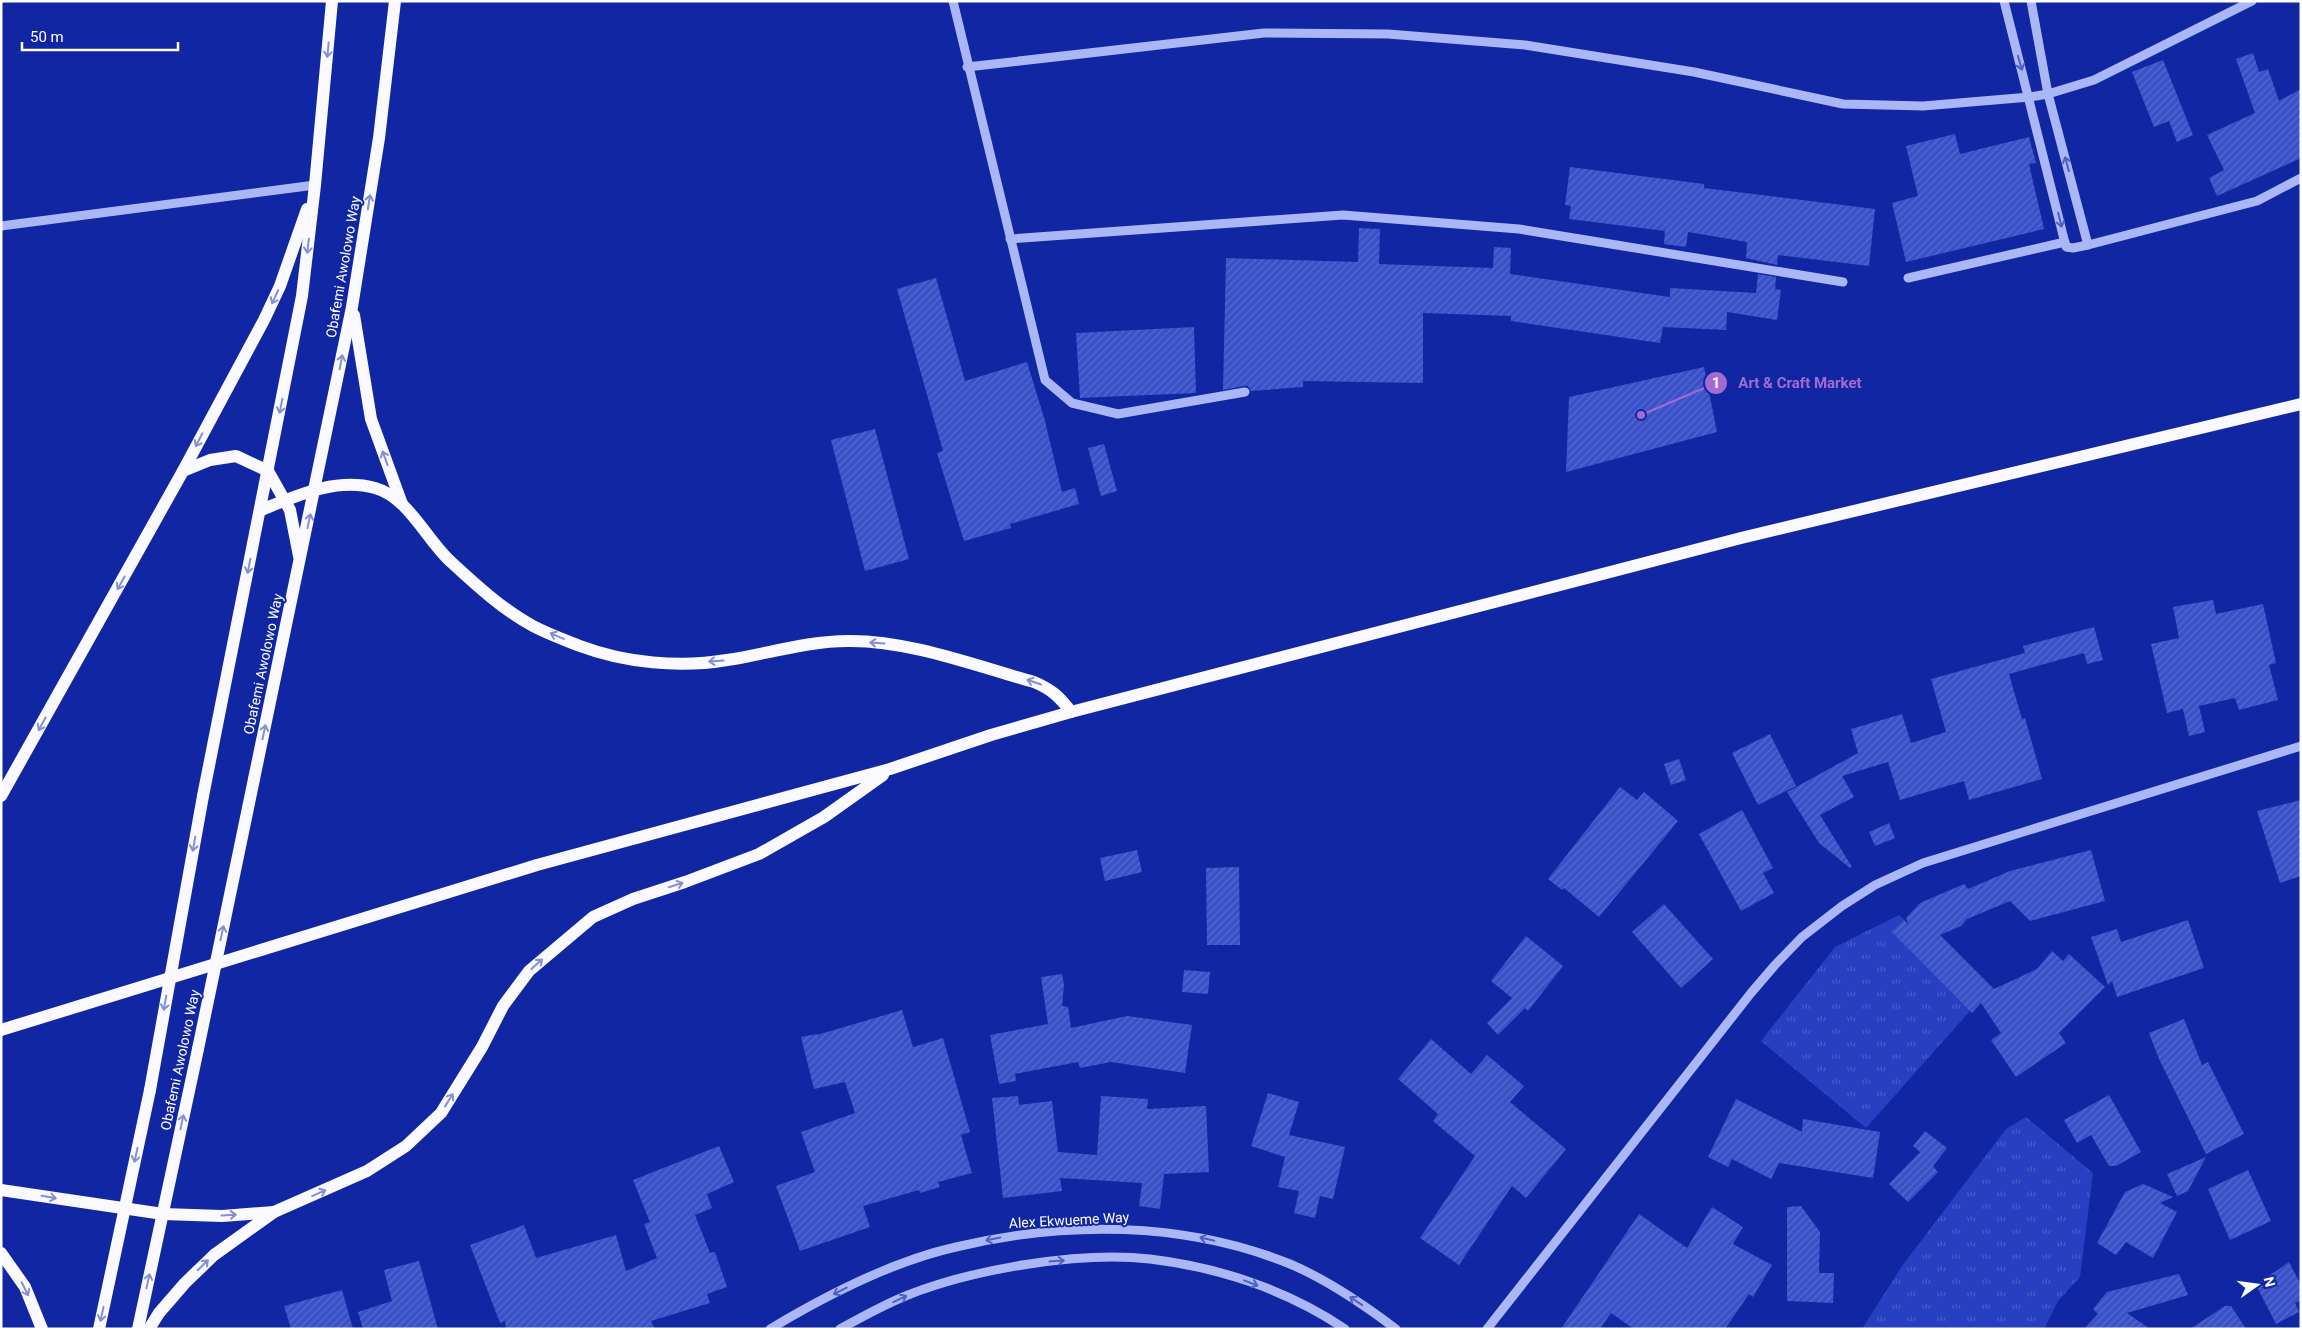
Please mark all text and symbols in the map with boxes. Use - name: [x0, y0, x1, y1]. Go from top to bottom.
- scale bar: [22, 20, 179, 52]
- text: 50 m: [30, 28, 64, 46]
- one-way arrow: [323, 42, 333, 58]
- one-way arrow: [2016, 54, 2025, 70]
- one-way arrow: [2061, 156, 2071, 172]
- one-way arrow: [364, 194, 374, 210]
- street label: Obafemi Awolowo Way: [323, 195, 363, 339]
- one-way arrow: [2056, 212, 2065, 228]
- one-way arrow: [303, 238, 313, 254]
- one-way arrow: [270, 289, 280, 304]
- one-way arrow: [337, 354, 347, 370]
- callout: Art & Craft Market: [1704, 368, 1872, 398]
- text: 1: [1712, 374, 1720, 392]
- text: Art & Craft Market: [1738, 374, 1862, 392]
- one-way arrow: [276, 398, 285, 414]
- one-way arrow: [194, 432, 203, 447]
- one-way arrow: [380, 451, 389, 466]
- one-way arrow: [305, 514, 314, 530]
- one-way arrow: [244, 557, 253, 573]
- one-way arrow: [116, 575, 126, 590]
- street label: Obafemi Awolowo Way: [240, 592, 286, 736]
- one-way arrow: [550, 631, 565, 641]
- one-way arrow: [869, 638, 885, 648]
- one-way arrow: [708, 657, 724, 666]
- one-way arrow: [1026, 677, 1042, 687]
- one-way arrow: [36, 717, 46, 731]
- one-way arrow: [260, 724, 270, 740]
- one-way arrow: [189, 835, 199, 851]
- one-way arrow: [668, 880, 683, 889]
- one-way arrow: [218, 926, 227, 942]
- one-way arrow: [530, 958, 543, 970]
- street label: Obafemi Awolowo Way: [157, 988, 203, 1132]
- one-way arrow: [160, 995, 170, 1011]
- one-way arrow: [445, 1093, 455, 1107]
- one-way arrow: [178, 1115, 188, 1131]
- one-way arrow: [131, 1146, 140, 1162]
- one-way arrow: [311, 1187, 326, 1197]
- one-way arrow: [41, 1192, 57, 1202]
- street label: Alex Ekwueme Way: [1008, 1209, 1130, 1231]
- one-way arrow: [221, 1211, 237, 1220]
- one-way arrow: [1199, 1234, 1215, 1243]
- one-way arrow: [986, 1235, 1002, 1245]
- one-way arrow: [1049, 1257, 1065, 1266]
- one-way arrow: [197, 1259, 209, 1271]
- north arrow: [2232, 1260, 2282, 1310]
- one-way arrow: [144, 1274, 153, 1290]
- text: N: [2261, 1275, 2279, 1289]
- one-way arrow: [1243, 1279, 1259, 1288]
- one-way arrow: [20, 1281, 30, 1296]
- one-way arrow: [833, 1287, 848, 1296]
- one-way arrow: [892, 1294, 907, 1304]
- one-way arrow: [1349, 1296, 1363, 1306]
- one-way arrow: [97, 1305, 107, 1321]

